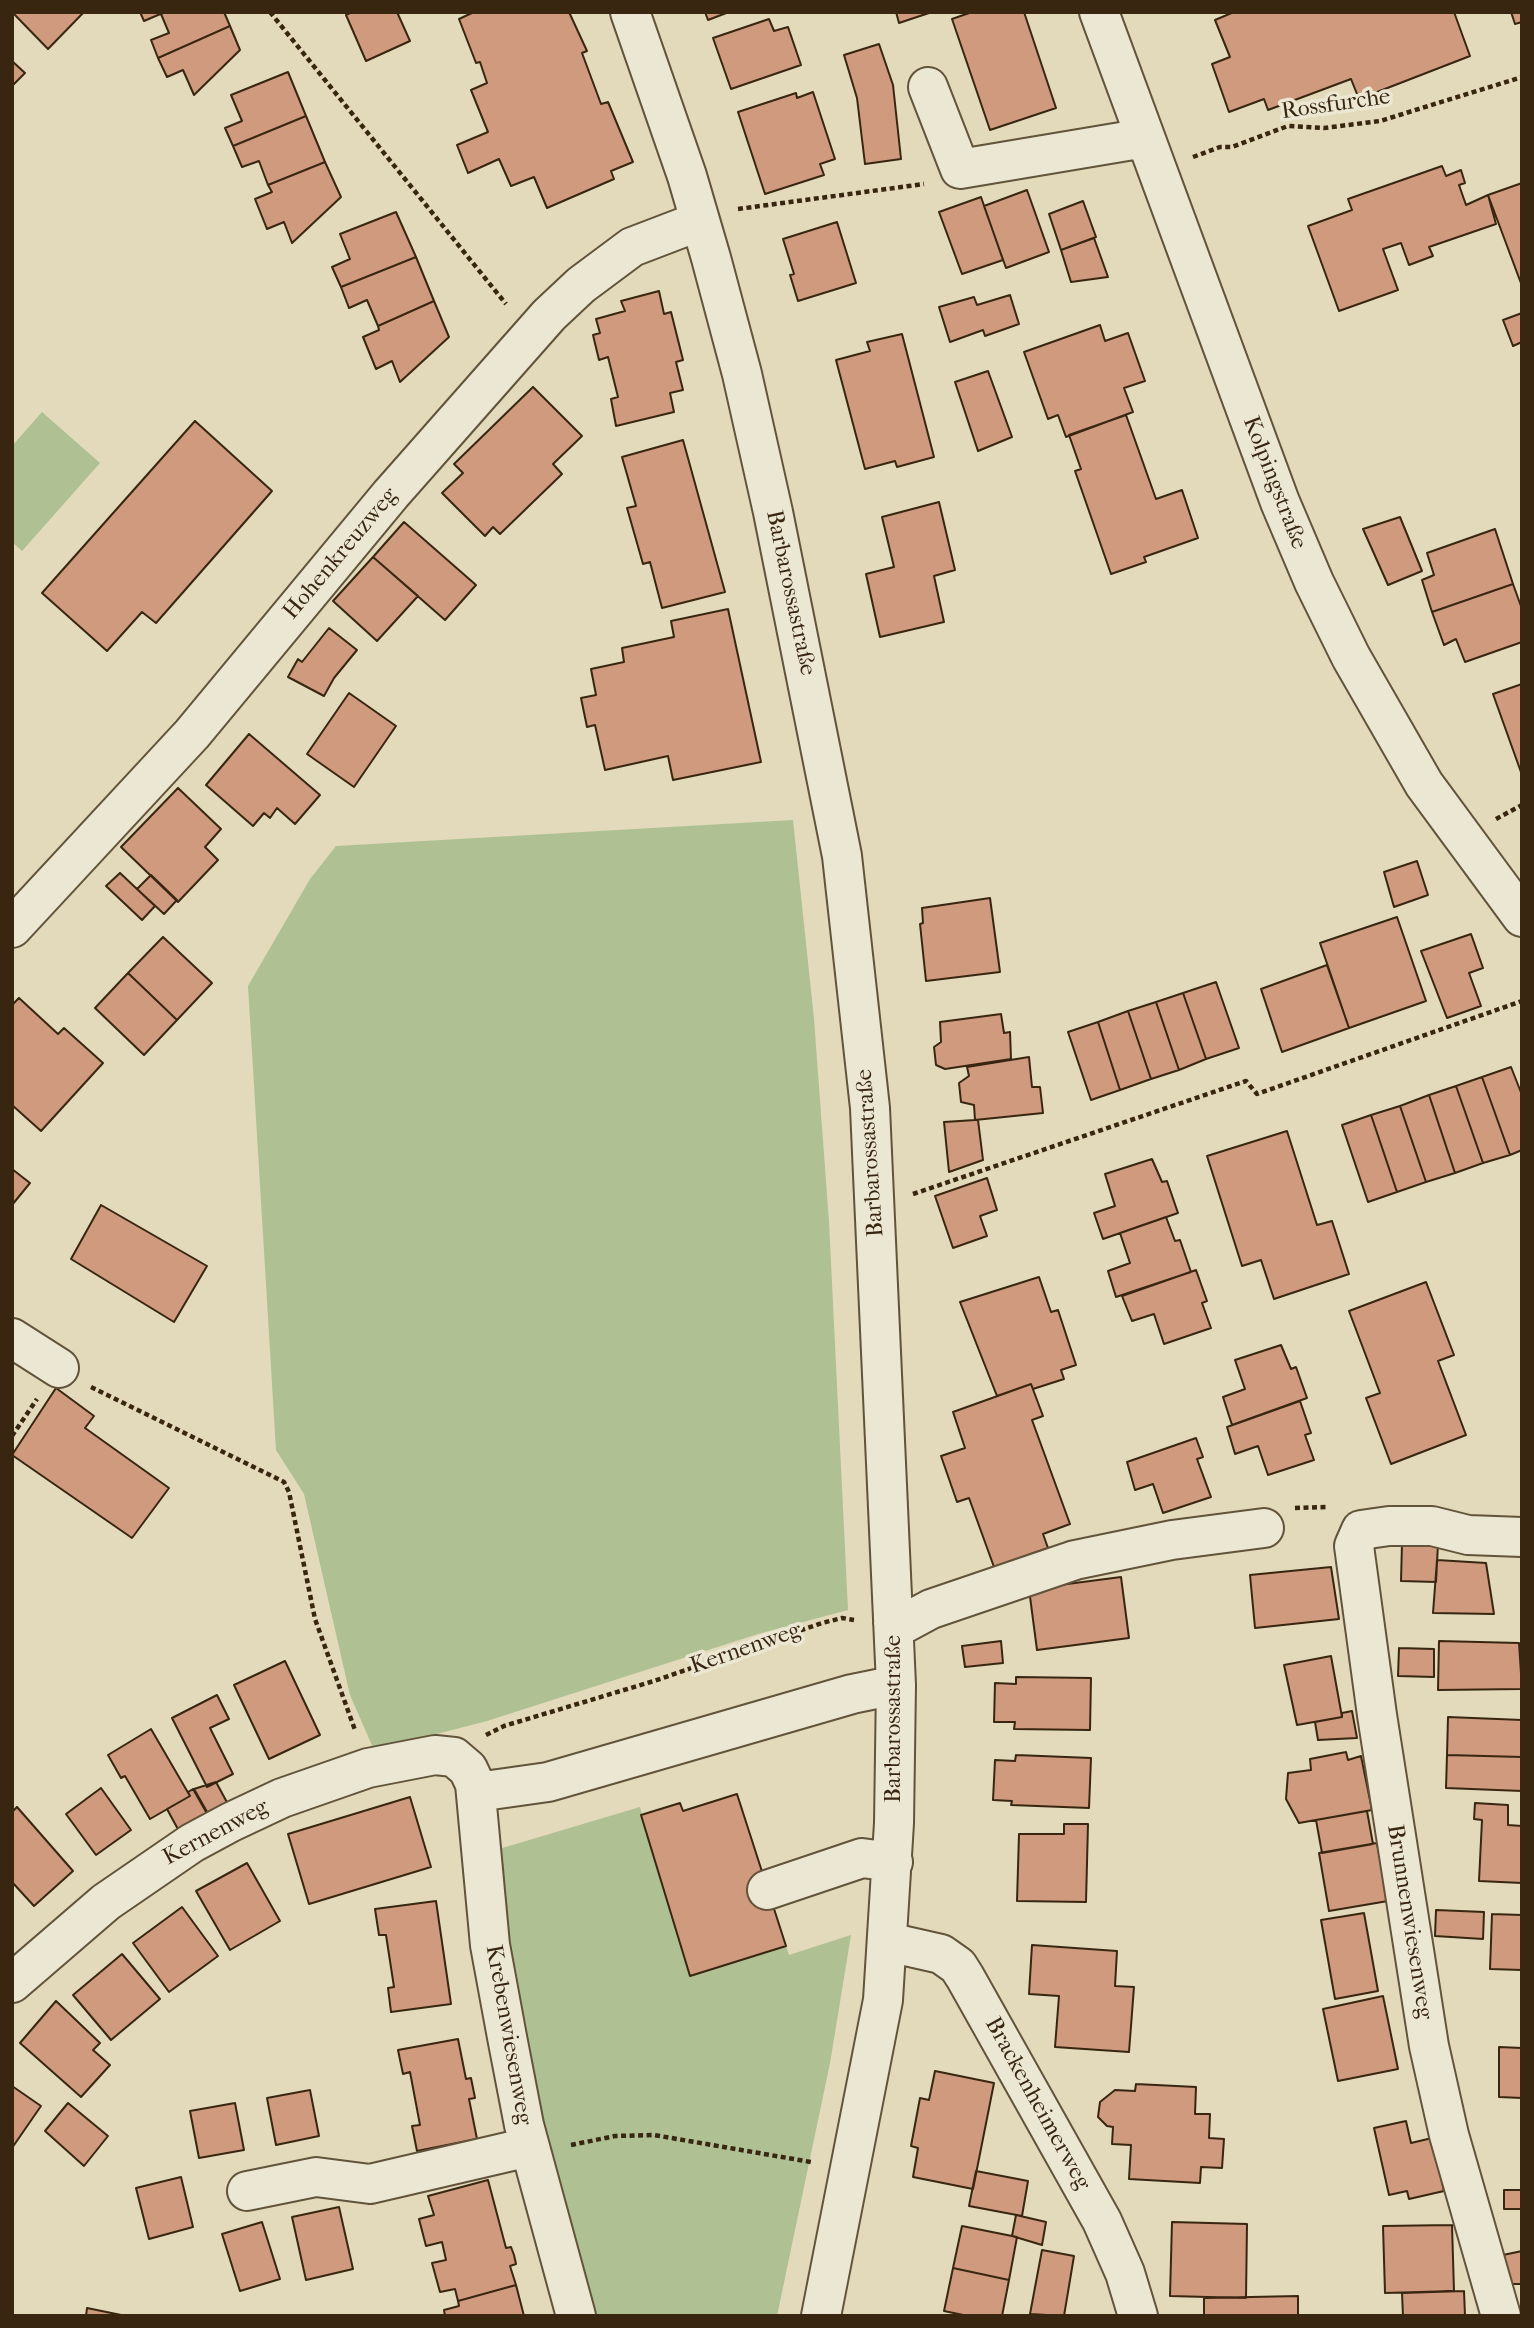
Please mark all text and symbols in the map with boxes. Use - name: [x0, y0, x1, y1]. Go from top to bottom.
- street label: Rossfurche: [1280, 84, 1392, 126]
- street label: Kolpingstraße: [1236, 413, 1312, 553]
- street label: Hohenkreuzweg: [278, 483, 404, 625]
- street label: Barbarossastraße: [759, 508, 821, 678]
- street label: Barbarossastraße: [851, 1068, 891, 1238]
- street label: Kernenweg: [687, 1617, 805, 1681]
- street label: Barbarossastraße: [880, 1635, 908, 1803]
- street label: Kernenweg: [159, 1794, 273, 1872]
- street label: Brunnenwiesenweg: [1380, 1823, 1438, 2021]
- street label: Krebenwiesenweg: [479, 1943, 537, 2127]
- street label: Brackenheimerweg: [978, 2013, 1096, 2195]

